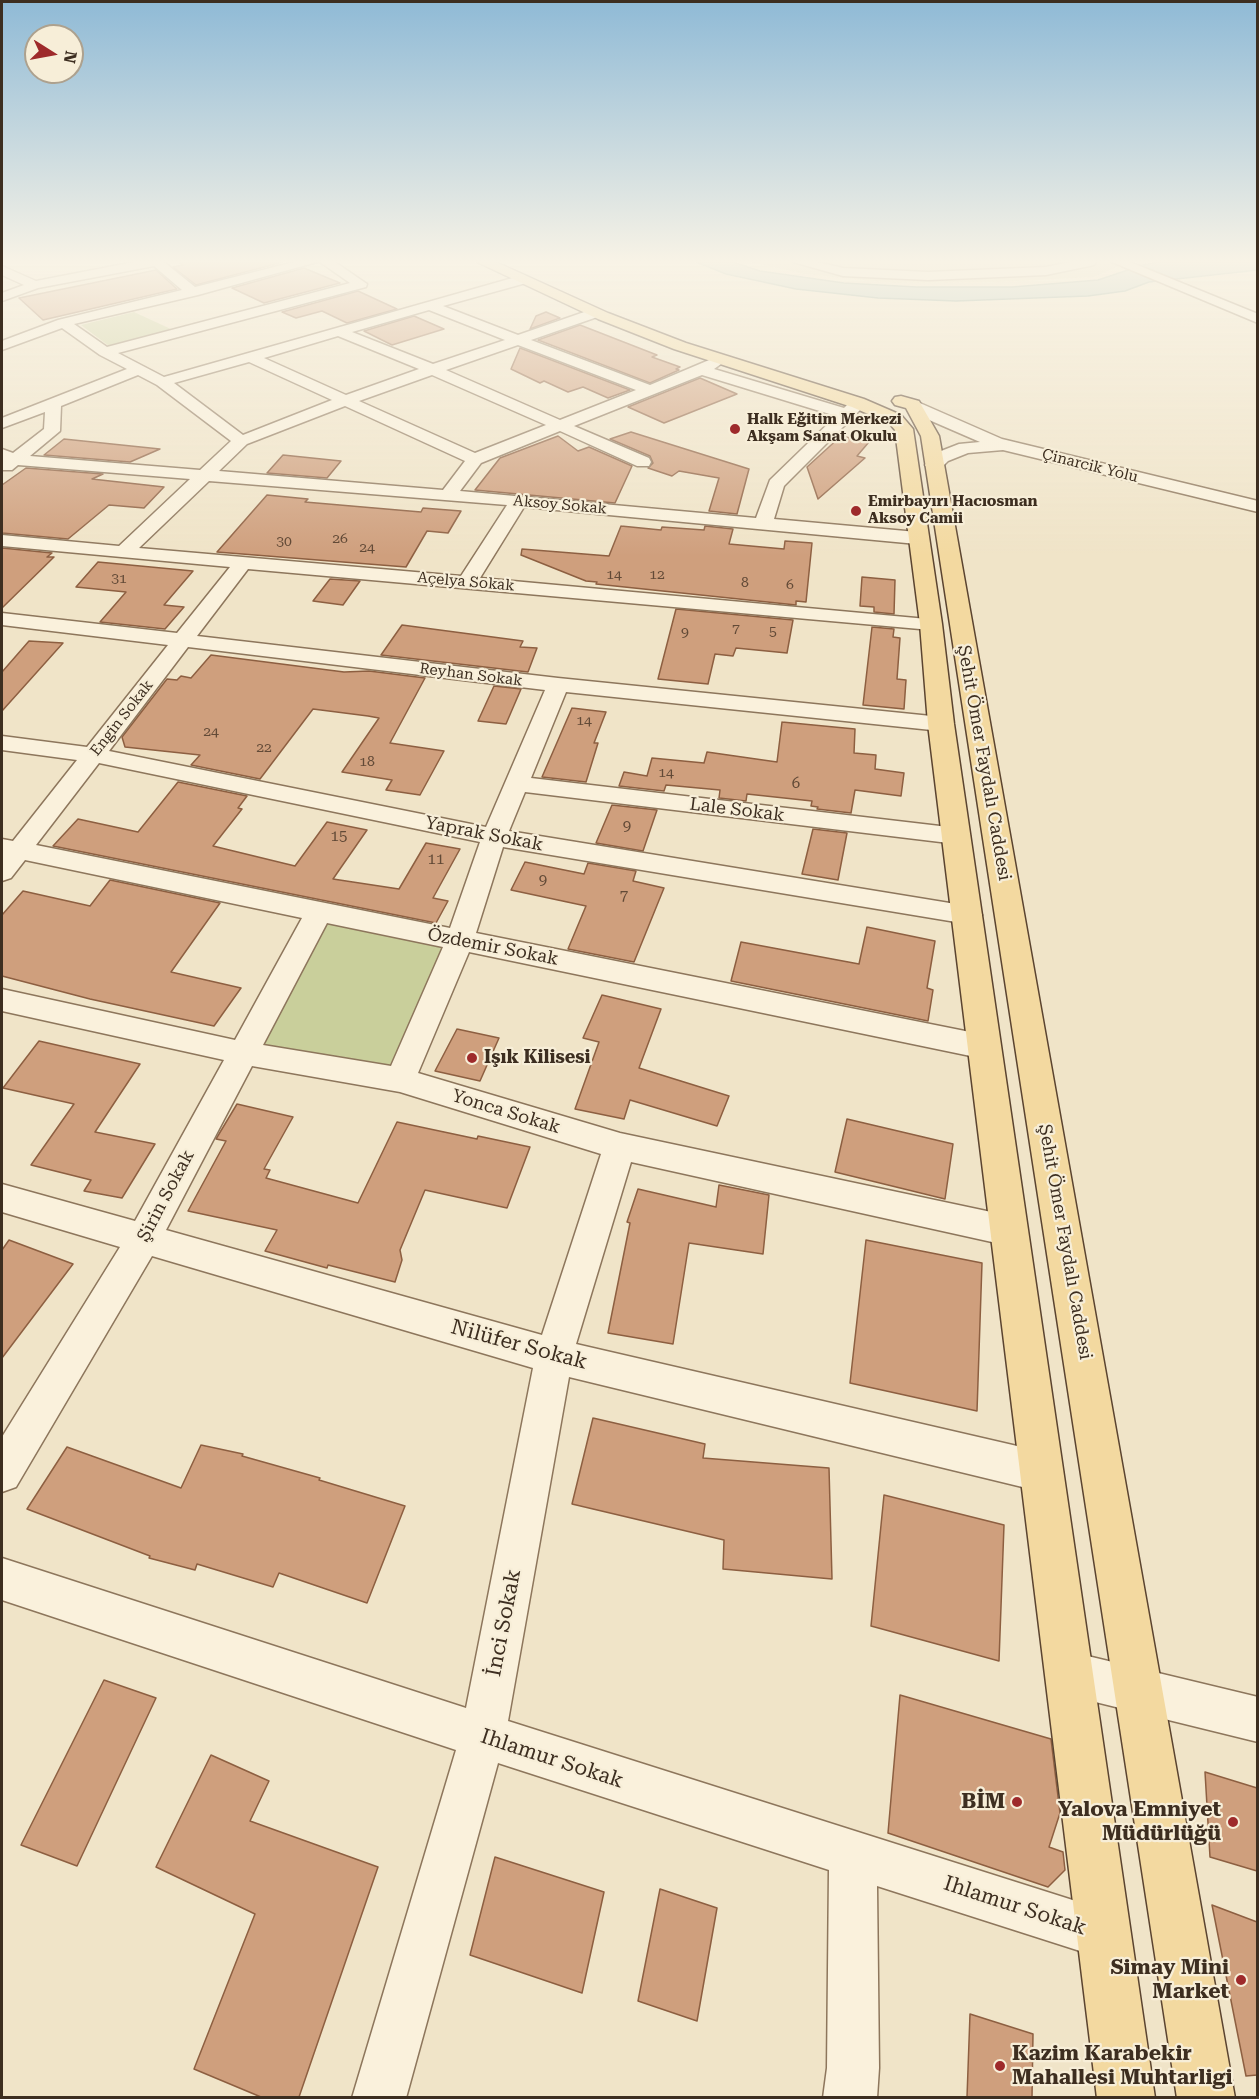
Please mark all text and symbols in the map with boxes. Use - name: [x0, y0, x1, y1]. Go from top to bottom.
- north arrow: [24, 24, 84, 84]
- text: N: [60, 49, 81, 65]
- place label: Halk Eğitim Merkezi Akşam Sanat Okulu: [747, 411, 902, 446]
- marker: Halk Eğitim Merkezi Akşam Sanat Okulu: [728, 422, 742, 436]
- street label: Çinarcik Yolu: [1040, 445, 1140, 487]
- street label: Aksoy Sokak: [512, 492, 608, 518]
- place label: Emirbayırı Hacıosman Aksoy Camii: [868, 493, 1038, 528]
- marker: Emirbayırı Hacıosman Aksoy Camii: [849, 504, 863, 518]
- house number: 26: [332, 531, 348, 547]
- house number: 30: [276, 534, 292, 550]
- house number: 24: [359, 540, 375, 556]
- house number: 14: [606, 567, 622, 583]
- house number: 12: [649, 567, 665, 583]
- street label: Açelya Sokak: [417, 569, 515, 595]
- house number: 31: [111, 571, 127, 587]
- house number: 8: [741, 575, 749, 591]
- house number: 6: [786, 577, 794, 593]
- house number: 7: [732, 621, 740, 637]
- house number: 5: [769, 624, 777, 640]
- house number: 9: [681, 625, 689, 641]
- street label: Şehit Ömer Faydalı Caddesi: [953, 644, 1015, 882]
- street label: Reyhan Sokak: [418, 660, 524, 690]
- street label: Engin Sokak: [87, 676, 157, 760]
- house number: 14: [576, 713, 592, 729]
- house number: 24: [203, 724, 219, 740]
- house number: 22: [256, 740, 272, 756]
- house number: 18: [359, 754, 375, 770]
- house number: 14: [658, 765, 674, 781]
- house number: 6: [792, 775, 800, 793]
- street label: Lale Sokak: [688, 793, 786, 827]
- street label: Yaprak Sokak: [423, 812, 545, 856]
- house number: 9: [623, 818, 631, 836]
- house number: 15: [331, 828, 347, 846]
- house number: 11: [428, 851, 444, 869]
- house number: 9: [539, 872, 547, 890]
- house number: 7: [620, 887, 628, 905]
- street label: Özdemir Sokak: [426, 924, 560, 970]
- place label: Işık Kilisesi: [484, 1047, 591, 1069]
- marker: Işık Kilisesi: [465, 1051, 479, 1065]
- street label: Yonca Sokak: [449, 1085, 563, 1139]
- street label: Şehit Ömer Faydalı Caddesi: [1034, 1123, 1096, 1361]
- street label: Şirin Sokak: [133, 1146, 199, 1246]
- street label: Nilüfer Sokak: [448, 1315, 590, 1375]
- street label: İnci Sokak: [481, 1567, 527, 1679]
- street label: Ihlamur Sokak: [477, 1724, 627, 1794]
- place label: BİM: [961, 1789, 1005, 1815]
- marker: BİM: [1010, 1795, 1024, 1809]
- place label: Yalova Emniyet Müdürlüğü: [1058, 1797, 1221, 1847]
- marker: Yalova Emniyet Müdürlüğü: [1226, 1815, 1240, 1829]
- street label: Ihlamur Sokak: [940, 1871, 1090, 1941]
- place label: Simay Mini Market: [1110, 1955, 1229, 2005]
- marker: Simay Mini Market: [1234, 1973, 1248, 1987]
- place label: Kazim Karabekir Mahallesi Muhtarligi: [1012, 2041, 1232, 2091]
- marker: Kazim Karabekir Mahallesi Muhtarligi: [993, 2059, 1007, 2073]

